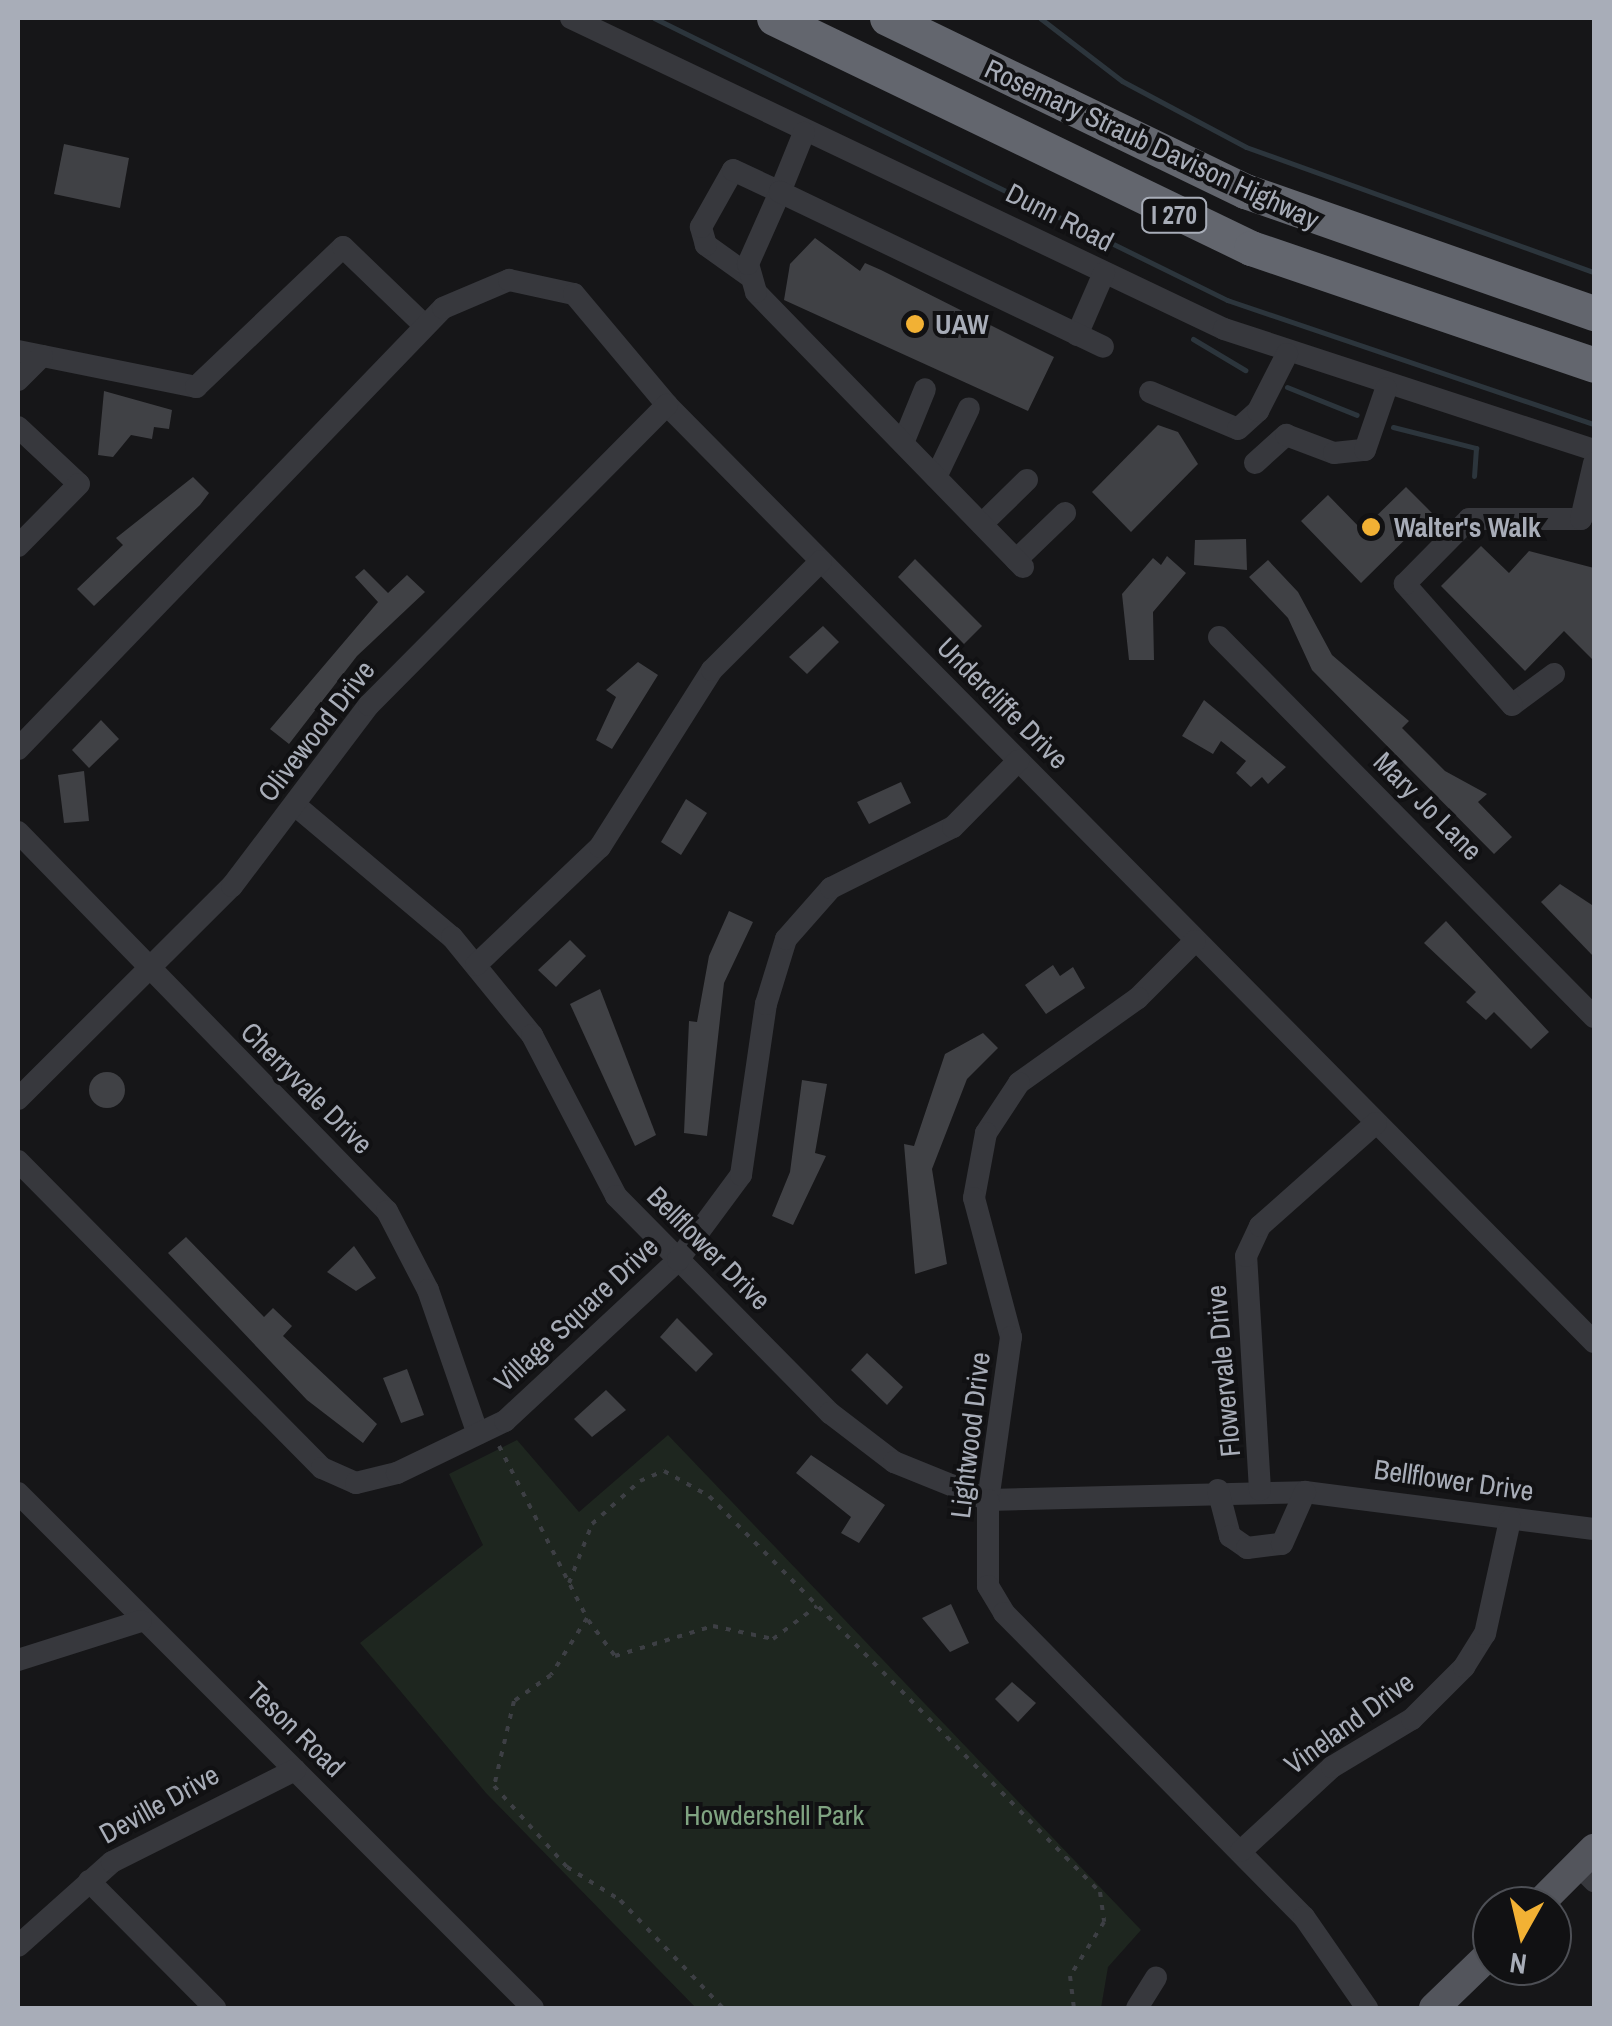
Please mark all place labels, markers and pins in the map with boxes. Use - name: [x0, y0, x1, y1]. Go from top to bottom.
- place label: UAW: [935, 307, 989, 341]
- marker: UAW: [904, 313, 926, 335]
- place label: Walter's Walk: [1394, 510, 1541, 544]
- marker: Walter's Walk: [1358, 514, 1384, 540]

